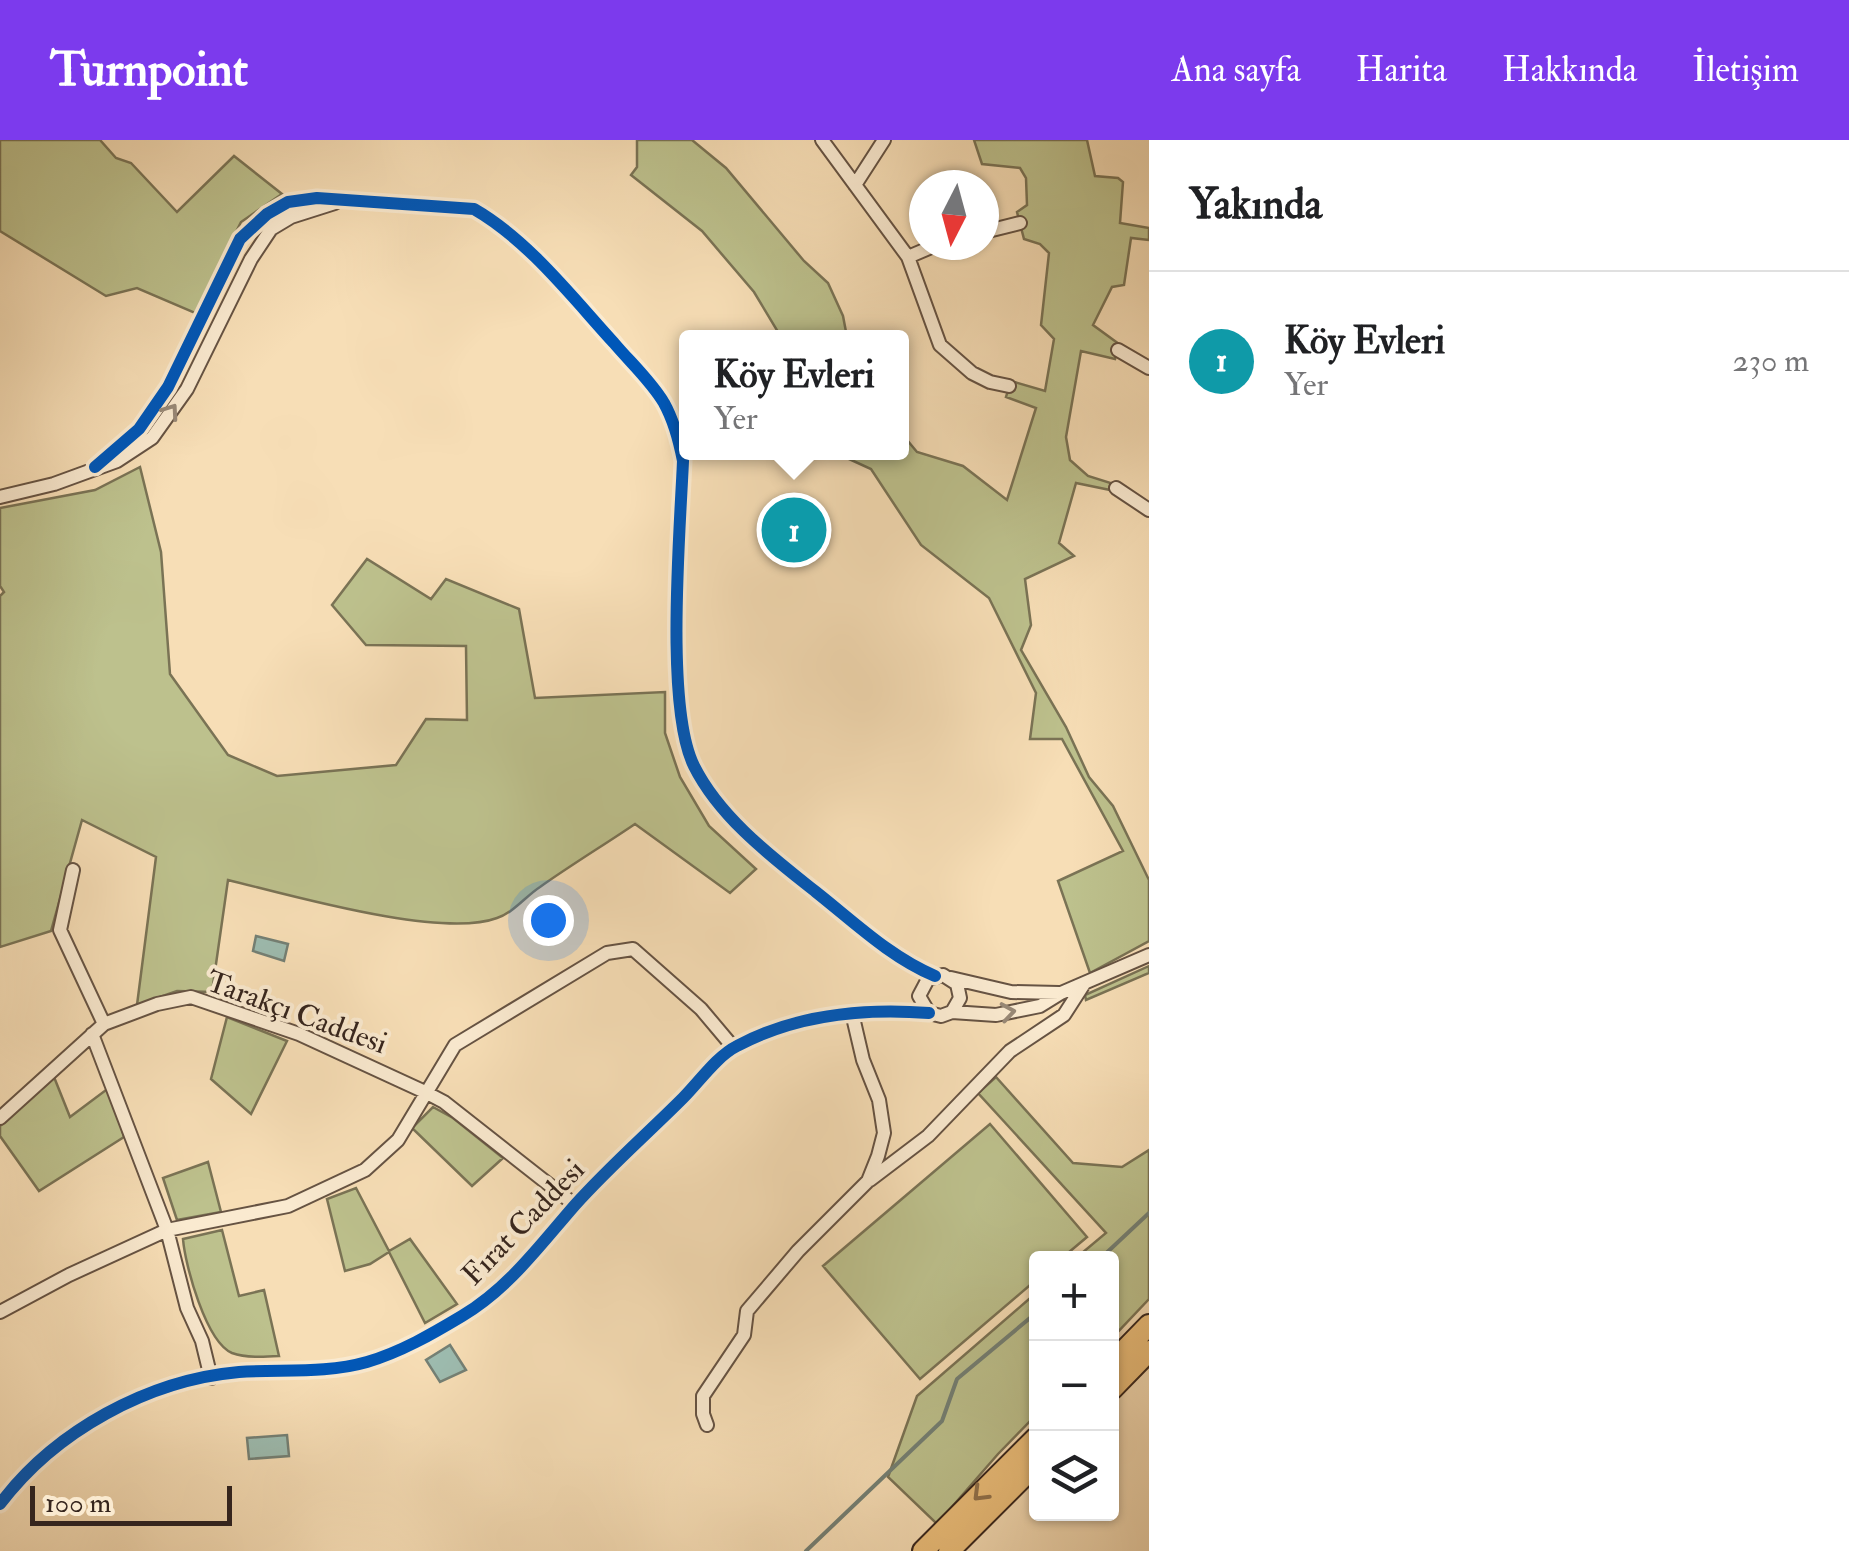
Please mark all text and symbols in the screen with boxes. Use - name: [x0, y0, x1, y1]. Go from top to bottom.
- text: Turnpoint: [50, 40, 248, 100]
- text: Ana sayfa: [1172, 48, 1301, 92]
- text: Harita: [1356, 48, 1447, 92]
- text: Hakkında: [1502, 48, 1637, 92]
- text: İletişim: [1692, 48, 1799, 92]
- north arrow: [909, 170, 999, 260]
- text: Yakında: [1189, 179, 1322, 231]
- text: Köy Evleri: [1284, 317, 1445, 365]
- popup: [679, 330, 909, 460]
- text: 1: [1216, 341, 1227, 381]
- text: 230 m: [1733, 341, 1809, 381]
- text: Köy Evleri: [713, 351, 875, 399]
- text: Yer: [1284, 365, 1328, 405]
- text: Yer: [713, 399, 758, 439]
- one-way arrow: [159, 404, 177, 423]
- pin: 1: [762, 492, 826, 568]
- your location: [523, 895, 574, 946]
- street label: Tarakçı Caddesi: [201, 963, 392, 1062]
- one-way arrow: [1000, 1002, 1017, 1023]
- street label: Fırat Caddesi: [454, 1152, 593, 1293]
- map controls: [1029, 1251, 1119, 1521]
- button: +: [1029, 1251, 1119, 1341]
- button: −: [1029, 1341, 1119, 1431]
- button: layers: [1029, 1431, 1119, 1521]
- scale bar: [30, 1481, 232, 1526]
- one-way arrow: [973, 1483, 991, 1501]
- text: 100 m: [45, 1486, 111, 1521]

